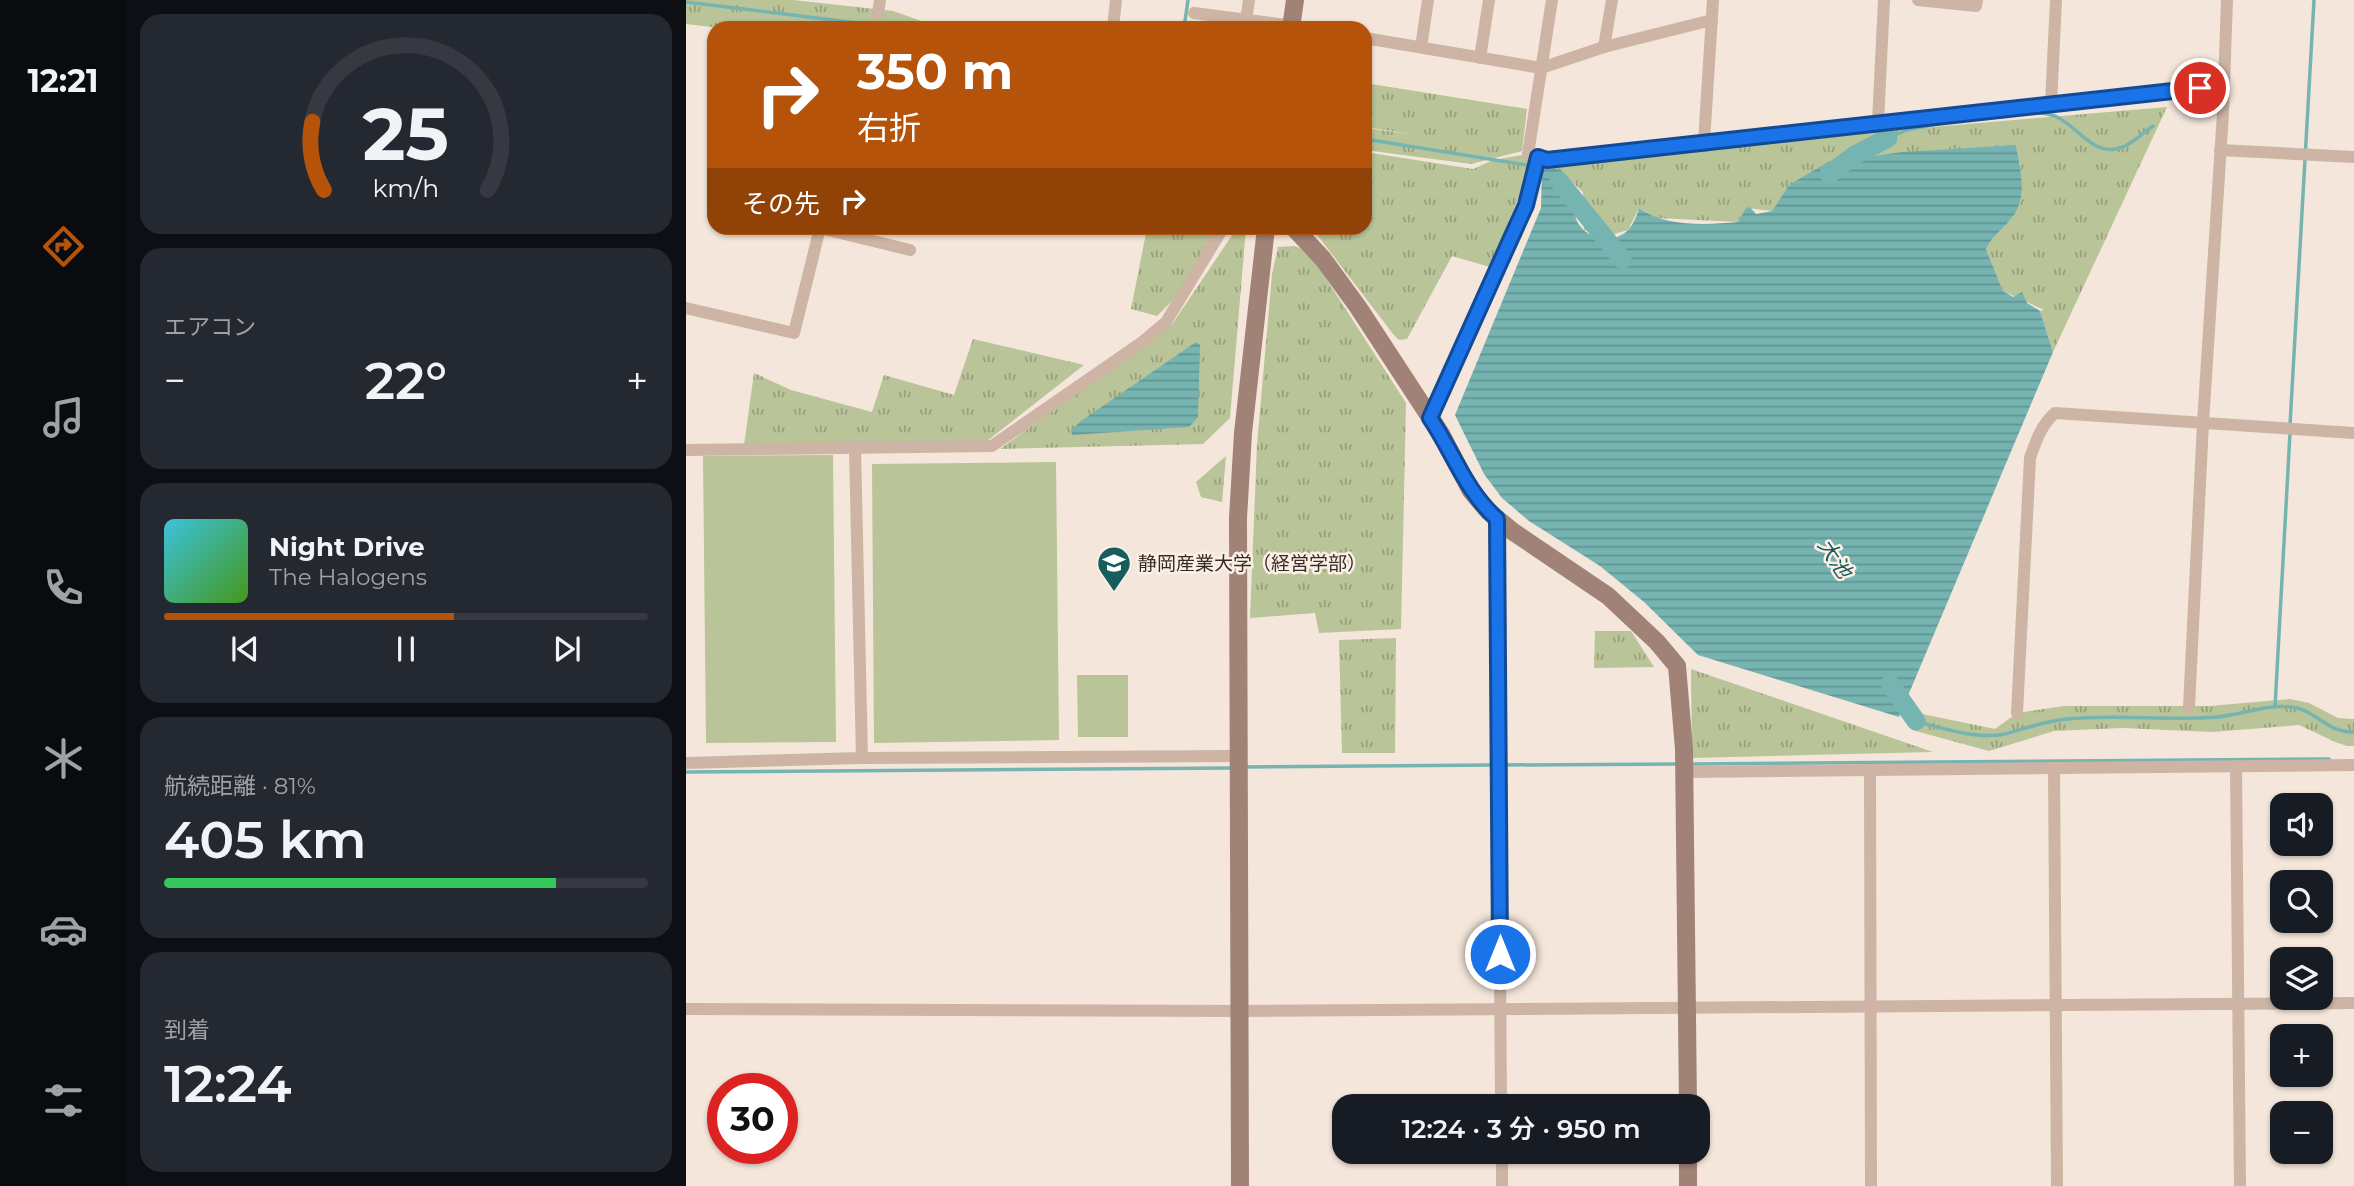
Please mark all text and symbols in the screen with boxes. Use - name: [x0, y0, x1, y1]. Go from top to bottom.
- text: 350 m: [857, 42, 1013, 101]
- icon: right: [742, 49, 833, 140]
- pin: [2170, 58, 2230, 118]
- text: 12:21: [27, 61, 99, 100]
- icon: arrive: [2181, 69, 2219, 107]
- text: 25: [363, 91, 449, 179]
- text: 右折: [857, 108, 921, 147]
- text: km/h: [373, 173, 439, 203]
- icon: right: [834, 182, 872, 220]
- text: その先: [742, 188, 820, 220]
- icon: directions: [39, 222, 88, 271]
- text: エアコン: [164, 313, 256, 341]
- text: 22°: [365, 349, 447, 412]
- text: −: [164, 357, 186, 404]
- text: +: [626, 357, 648, 404]
- icon: music: [39, 393, 88, 442]
- text: Night Drive: [269, 531, 425, 563]
- water label: 大池: [1813, 534, 1858, 584]
- school or university icon: 静岡産業大学（経営学部）: [1095, 544, 1133, 593]
- place label: 静岡産業大学（経営学部）: [1138, 552, 1366, 575]
- icon: phone: [39, 563, 88, 612]
- text: The Halogens: [269, 563, 427, 591]
- icon: previous: [226, 630, 264, 668]
- icon: pause: [387, 630, 425, 668]
- icon: next: [548, 630, 586, 668]
- icon: climate: [39, 734, 88, 783]
- text: 航続距離 · 81%: [164, 772, 316, 800]
- map controls: [2270, 793, 2333, 1164]
- button: sound: [2270, 793, 2333, 856]
- text: 405 km: [164, 808, 367, 871]
- button: search: [2270, 870, 2333, 933]
- icon: car: [39, 905, 88, 954]
- position arrow: [1463, 917, 1537, 991]
- button: layers: [2270, 947, 2333, 1010]
- text: 到着: [164, 1016, 210, 1044]
- button: +: [2270, 1024, 2333, 1087]
- text: 12:24: [164, 1052, 292, 1115]
- speed limit sign: 30: [707, 1073, 798, 1164]
- icon: filters: [39, 1076, 88, 1125]
- button: −: [2270, 1101, 2333, 1164]
- text: 12:24 · 3 分 · 950 m: [1401, 1113, 1641, 1145]

